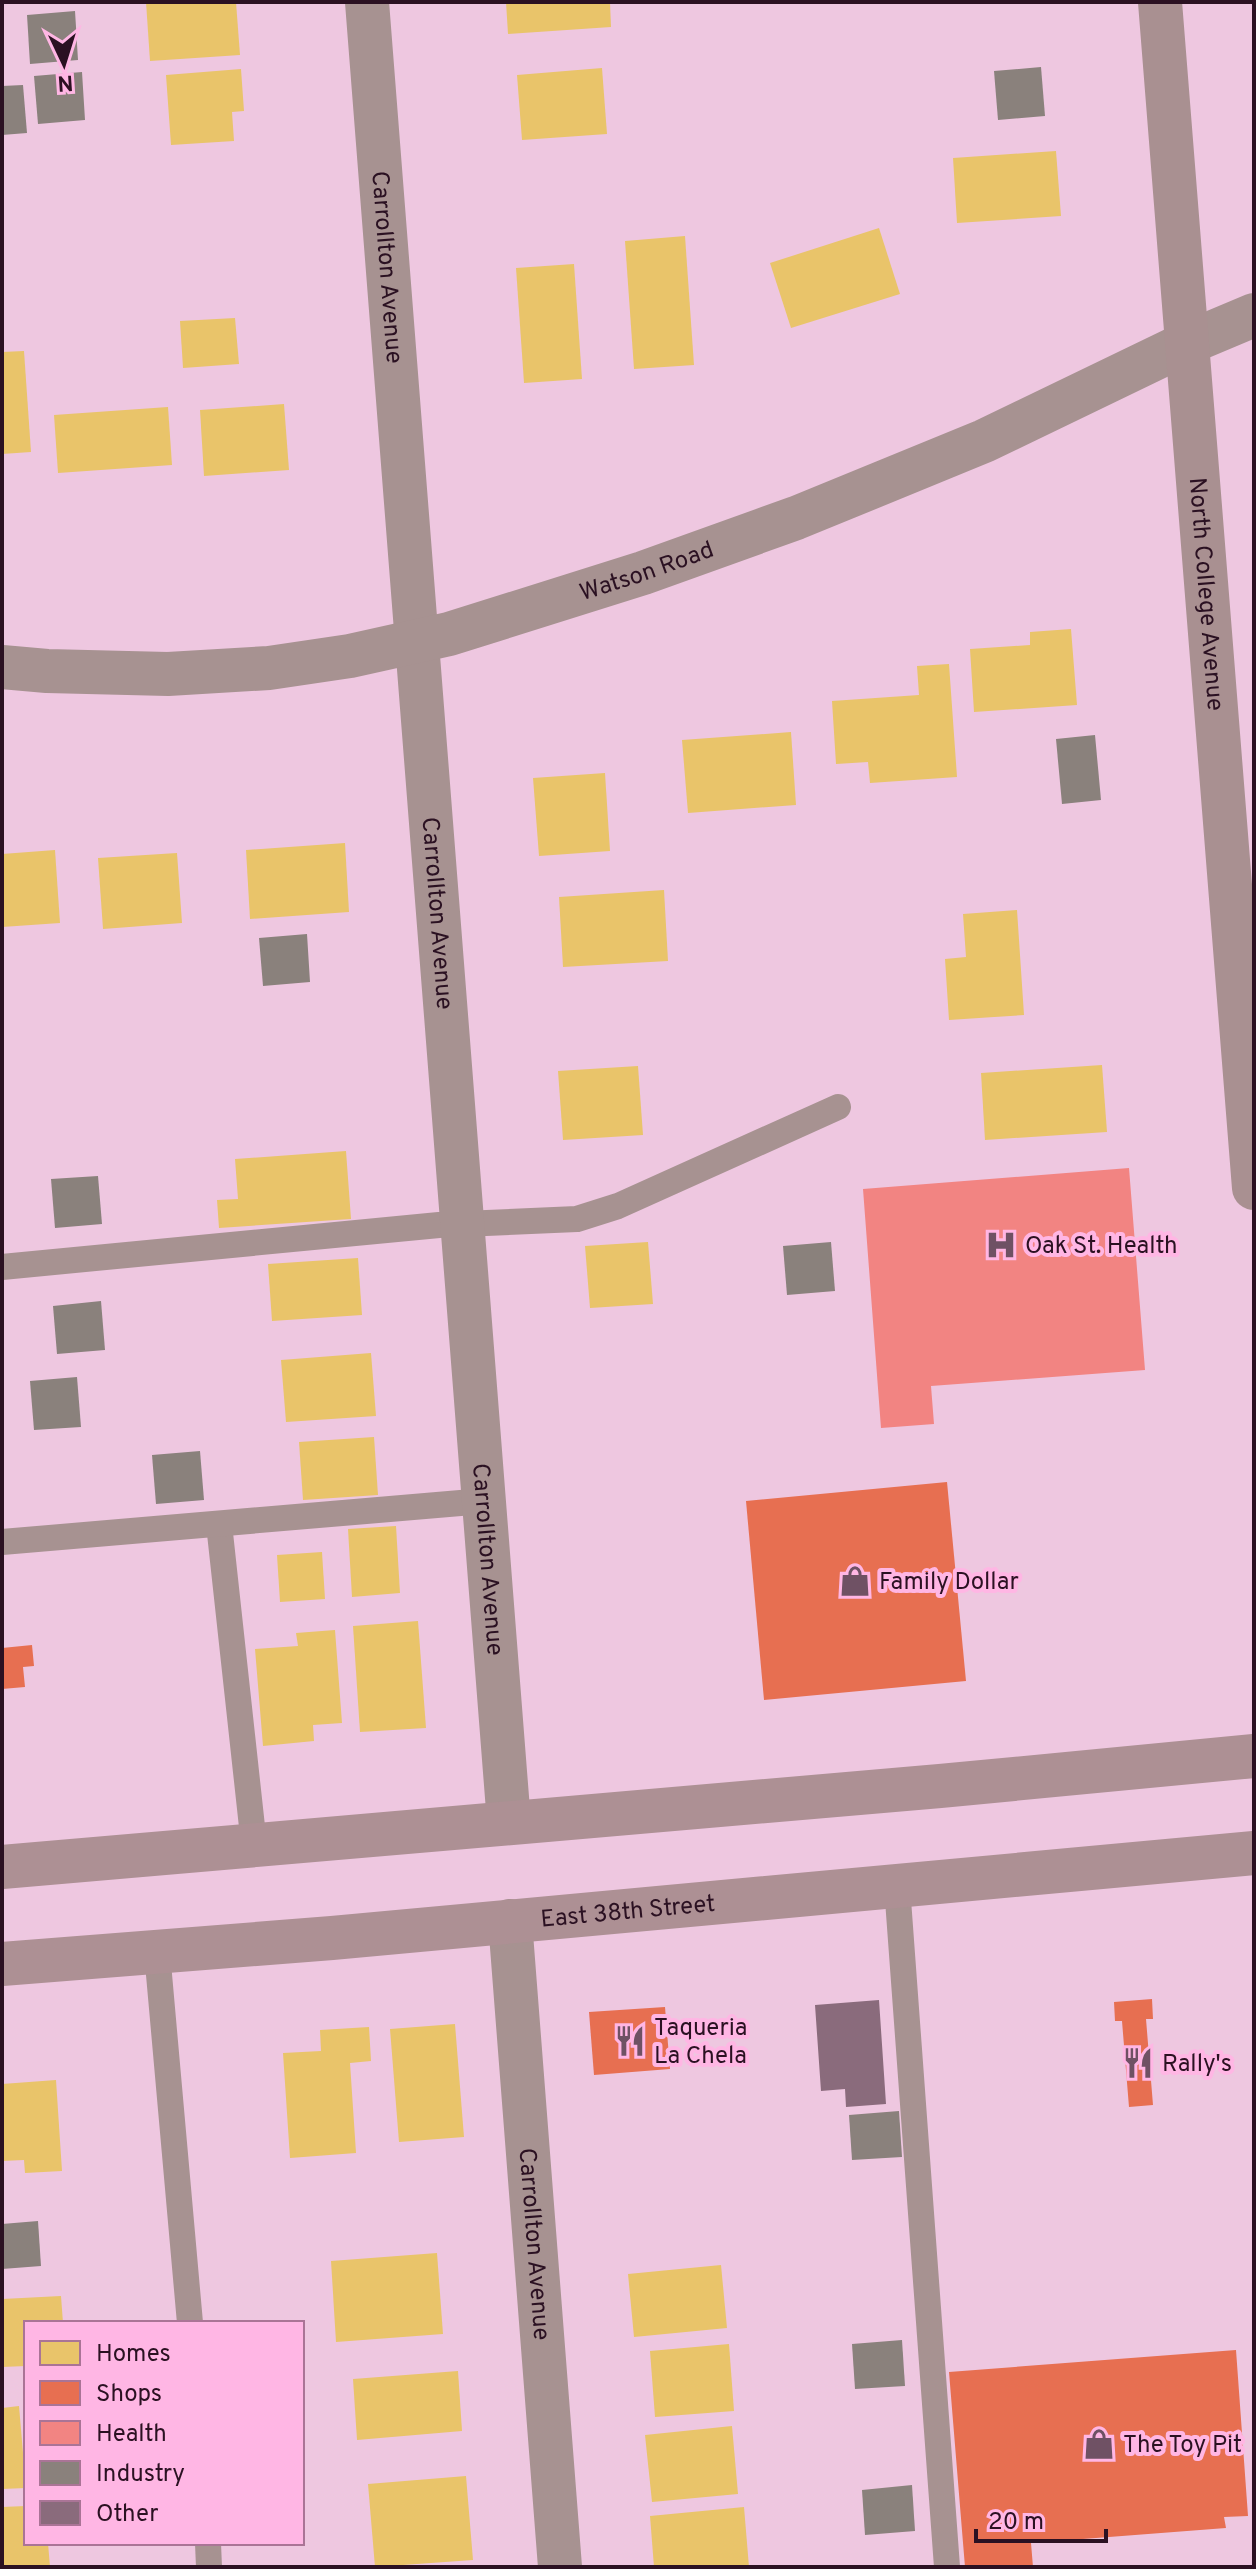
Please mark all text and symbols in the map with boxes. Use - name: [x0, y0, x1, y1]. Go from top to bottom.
- north arrow: [24, 24, 104, 104]
- text: N: [56, 67, 74, 95]
- street label: Carrollton Avenue: [363, 170, 408, 365]
- street label: North College Avenue: [1181, 476, 1229, 712]
- street label: Watson Road: [576, 536, 718, 609]
- street label: Carrollton Avenue: [414, 816, 459, 1011]
- hospital icon: Oak St. Health: [984, 1228, 1018, 1262]
- place label: Oak St. Health: [1025, 1232, 1178, 1262]
- street label: Carrollton Avenue: [464, 1462, 509, 1657]
- shop icon: Family Dollar: [838, 1564, 872, 1598]
- place label: Family Dollar: [879, 1568, 1019, 1598]
- street label: East 38th Street: [539, 1890, 717, 1936]
- place label: Taqueria La Chela: [654, 2014, 747, 2072]
- restaurant icon: Taqueria La Chela: [613, 2024, 647, 2058]
- restaurant icon: Rally's: [1121, 2046, 1155, 2080]
- place label: Rally's: [1162, 2050, 1232, 2080]
- street label: Carrollton Avenue: [511, 2147, 555, 2342]
- legend: [24, 2321, 304, 2545]
- text: Homes: [96, 2340, 171, 2370]
- text: Shops: [96, 2380, 162, 2410]
- text: Health: [96, 2420, 167, 2450]
- shop icon: The Toy Pit: [1082, 2427, 1116, 2461]
- place label: The Toy Pit: [1123, 2431, 1242, 2461]
- text: Industry: [96, 2460, 185, 2490]
- scale bar: [976, 2493, 1106, 2543]
- text: Other: [96, 2500, 158, 2530]
- text: 20 m: [988, 2508, 1044, 2538]

